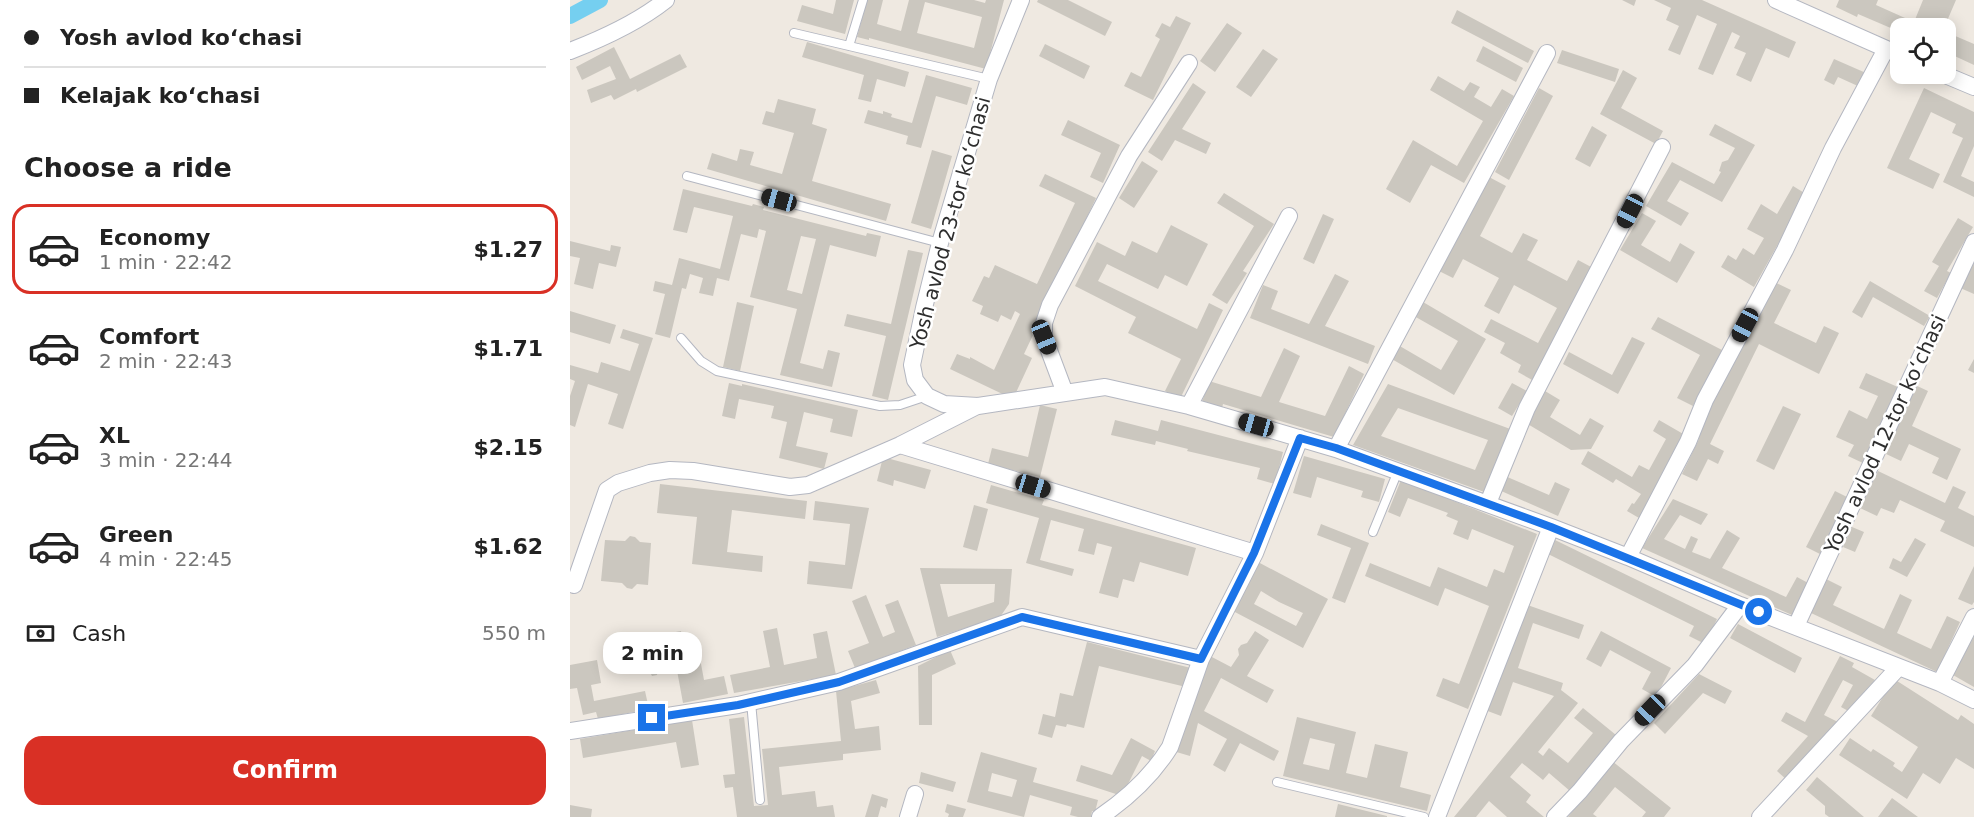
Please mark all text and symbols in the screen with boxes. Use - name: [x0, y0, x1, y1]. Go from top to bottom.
- map controls: [1890, 18, 1956, 84]
- button: locate: [1890, 18, 1956, 84]
- text: Yosh avlod koʻchasi: [60, 25, 302, 50]
- text: Kelajak koʻchasi: [60, 83, 260, 108]
- street label: Yosh avlod 23-tor koʻchasi: [904, 94, 995, 353]
- text: Choose a ride: [24, 152, 232, 183]
- car: [759, 187, 799, 213]
- car: [1614, 191, 1646, 231]
- icon: car: [27, 222, 81, 276]
- text: Economy: [99, 225, 210, 250]
- text: $1.27: [473, 237, 543, 262]
- text: 1 min · 22:42: [99, 250, 233, 274]
- car: [1729, 305, 1761, 345]
- street label: Yosh avlod 12-tor koʻchasi: [1819, 311, 1951, 558]
- car: [1029, 317, 1059, 357]
- icon: car: [27, 321, 81, 375]
- text: Comfort: [99, 324, 199, 349]
- text: $1.71: [473, 336, 543, 361]
- text: 2 min · 22:43: [99, 349, 233, 373]
- car: [1236, 411, 1276, 439]
- icon: car: [27, 420, 81, 474]
- text: XL: [99, 423, 130, 448]
- text: $2.15: [473, 435, 543, 460]
- text: 3 min · 22:44: [99, 448, 233, 472]
- car: [1013, 472, 1053, 500]
- icon: car: [27, 519, 81, 573]
- text: Green: [99, 522, 173, 547]
- text: $1.62: [473, 534, 543, 559]
- text: 4 min · 22:45: [99, 547, 233, 571]
- route start: [1745, 598, 1772, 625]
- icon: cash: [24, 617, 57, 650]
- text: Cash: [72, 621, 126, 646]
- text: 550 m: [482, 621, 546, 645]
- callout: 2 min: [602, 631, 702, 673]
- text: 2 min: [621, 641, 684, 665]
- car: [1631, 691, 1669, 729]
- route end: [638, 704, 665, 731]
- button: Confirm: [24, 736, 546, 805]

